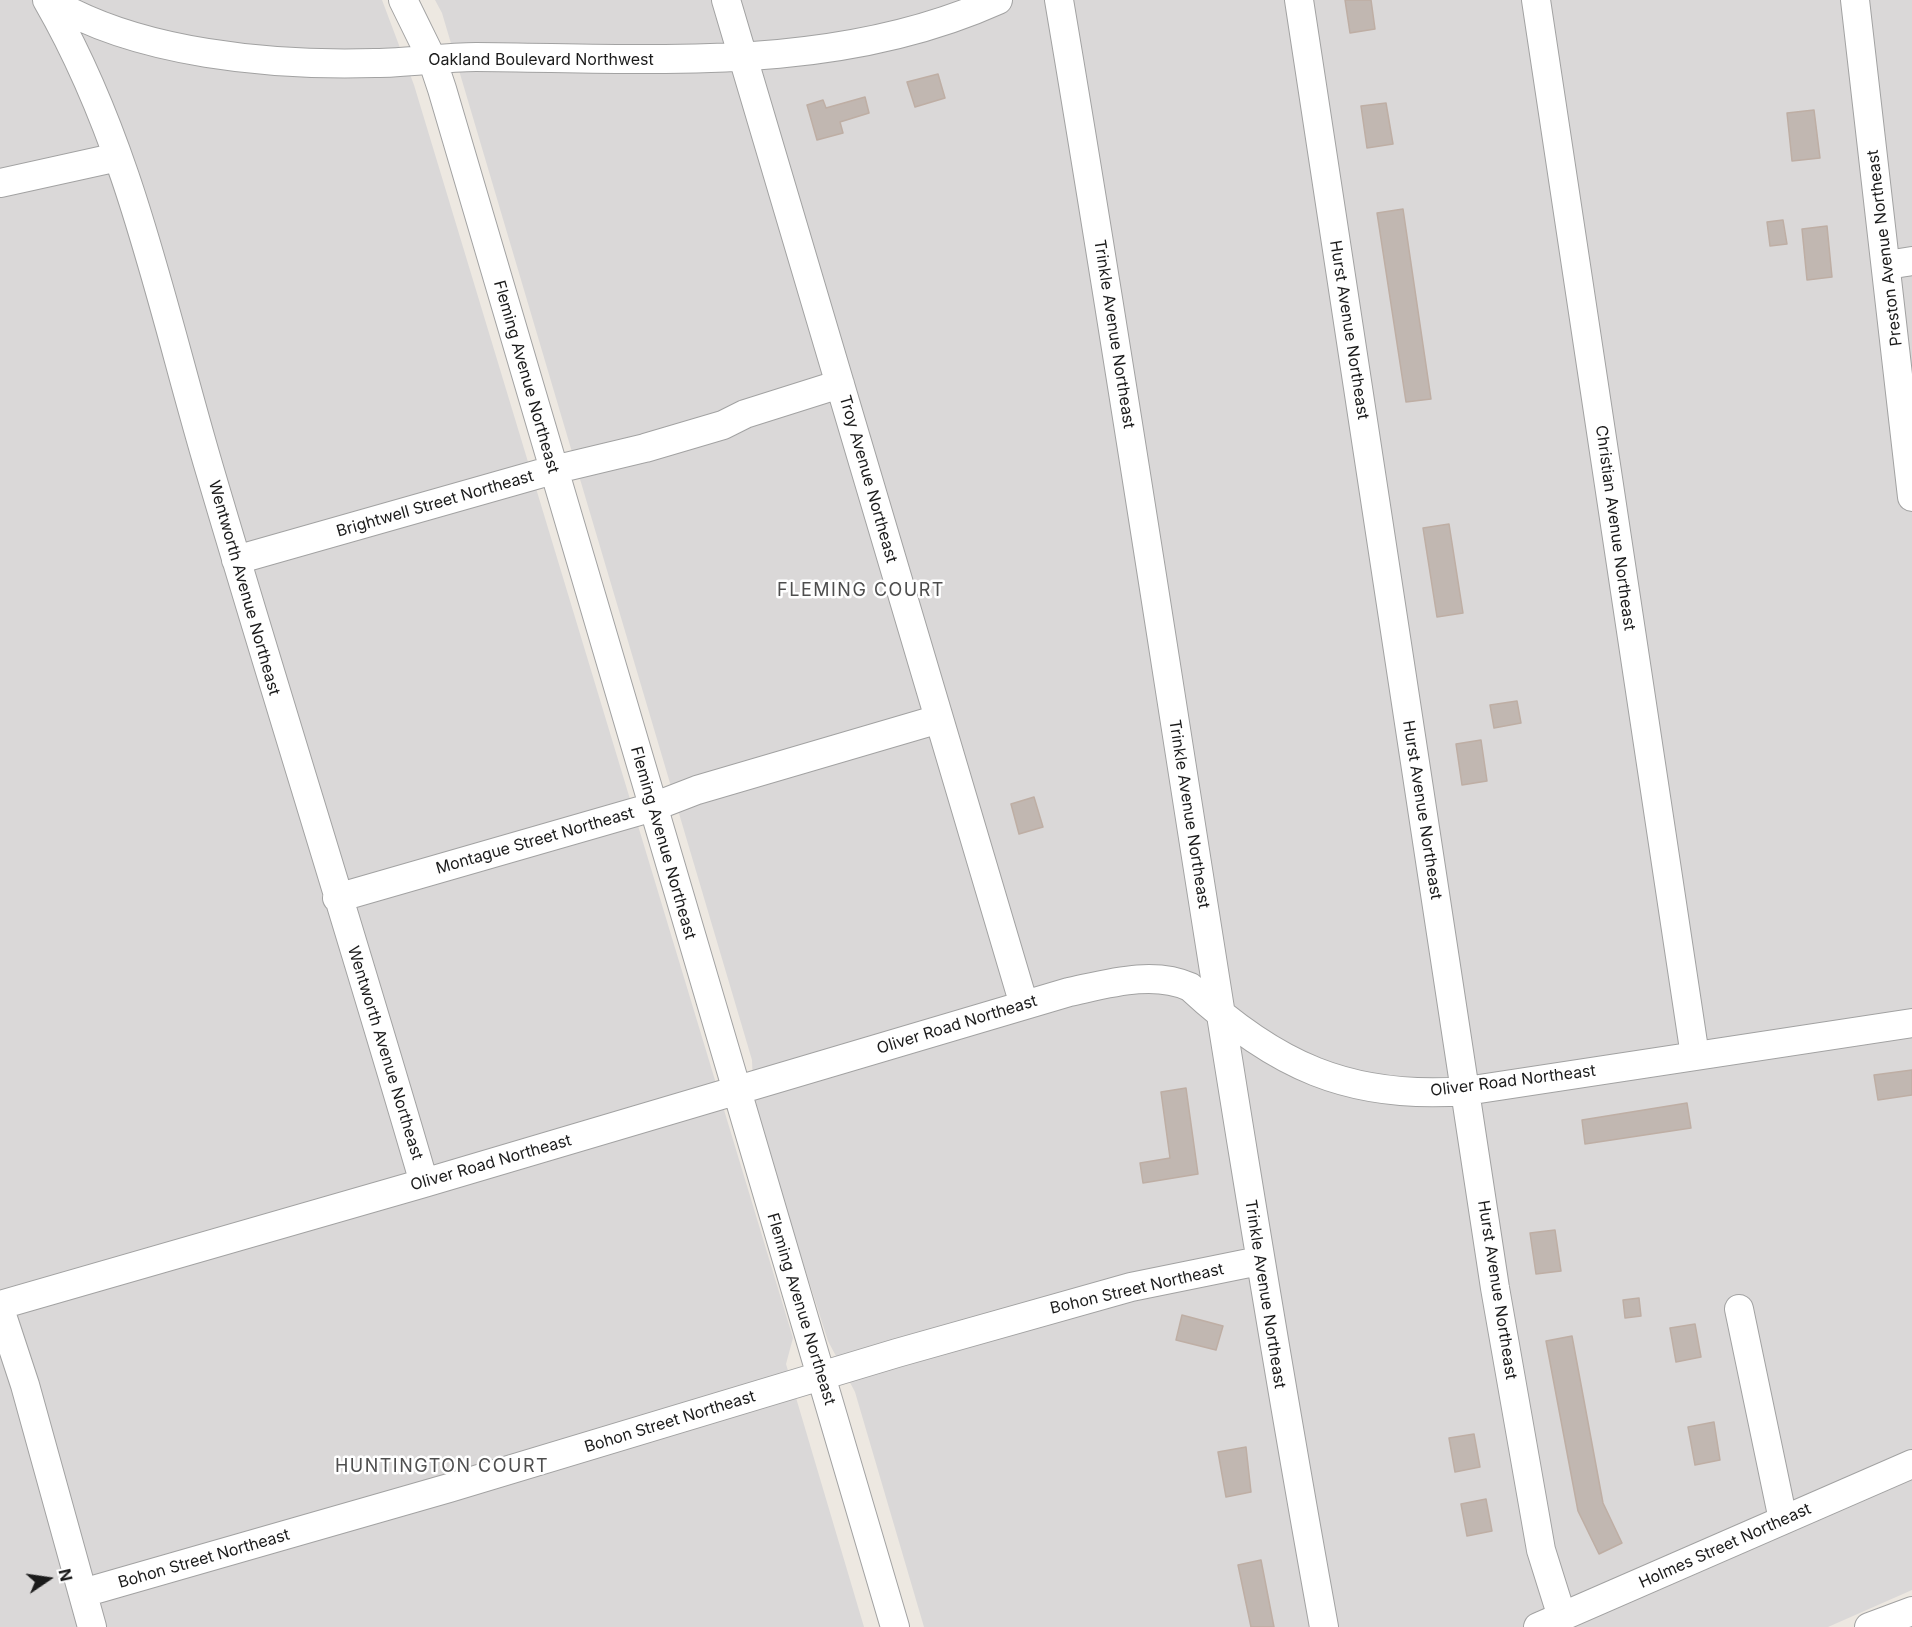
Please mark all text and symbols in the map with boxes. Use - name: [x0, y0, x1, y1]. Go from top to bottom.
- street label: Oakland Boulevard Northwest: [428, 50, 654, 70]
- street label: Preston Avenue Northeast: [1863, 149, 1907, 347]
- street label: Trinkle Avenue Northeast: [1090, 238, 1138, 430]
- street label: Hurst Avenue Northeast: [1325, 239, 1373, 421]
- street label: Fleming Avenue Northeast: [489, 278, 563, 476]
- street label: Troy Avenue Northeast: [835, 393, 901, 565]
- street label: Christian Avenue Northeast: [1591, 424, 1639, 632]
- street label: Brightwell Street Northeast: [334, 467, 536, 541]
- street label: Wentworth Avenue Northeast: [204, 478, 284, 698]
- district label: FLEMING COURT: [777, 580, 945, 602]
- street label: Trinkle Avenue Northeast: [1165, 718, 1213, 910]
- street label: Hurst Avenue Northeast: [1398, 719, 1446, 901]
- street label: Fleming Avenue Northeast: [626, 744, 700, 942]
- street label: Montague Street Northeast: [434, 803, 636, 879]
- street label: Wentworth Avenue Northeast: [343, 944, 427, 1162]
- street label: Oliver Road Northeast: [875, 991, 1039, 1059]
- street label: Oliver Road Northeast: [1429, 1061, 1597, 1101]
- street label: Oliver Road Northeast: [408, 1131, 574, 1195]
- street label: Trinkle Avenue Northeast: [1241, 1198, 1289, 1390]
- street label: Hurst Avenue Northeast: [1473, 1199, 1521, 1381]
- street label: Fleming Avenue Northeast: [763, 1211, 839, 1407]
- street label: Bohon Street Northeast: [1048, 1260, 1226, 1318]
- street label: Bohon Street Northeast: [582, 1387, 758, 1457]
- district label: HUNTINGTON COURT: [335, 1456, 549, 1478]
- street label: Holmes Street Northeast: [1636, 1499, 1814, 1593]
- street label: Bohon Street Northeast: [116, 1525, 292, 1593]
- north arrow: [18, 1549, 78, 1609]
- text: N: [54, 1567, 77, 1583]

